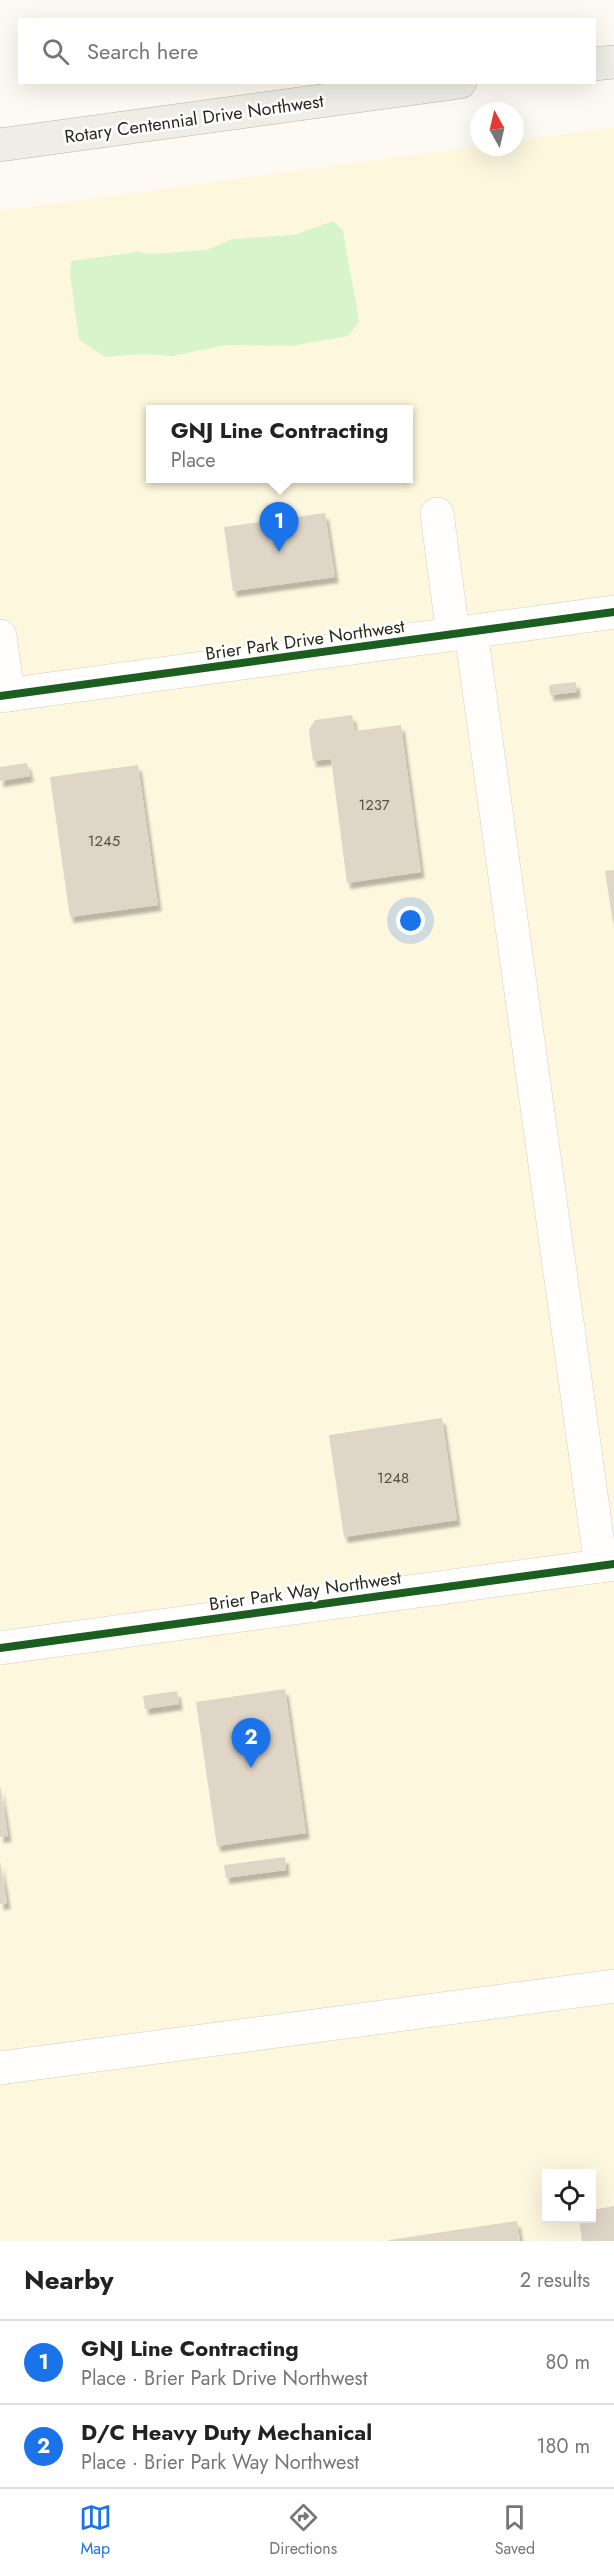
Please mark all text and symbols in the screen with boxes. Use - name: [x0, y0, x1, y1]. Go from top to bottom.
- search box: [18, 18, 596, 84]
- icon: search: [39, 35, 72, 68]
- text: Search here: [87, 35, 198, 67]
- street label: Rotary Centennial Drive Northwest: [63, 88, 326, 150]
- north arrow: [470, 102, 524, 156]
- popup: [146, 405, 413, 483]
- text: GNJ Line Contracting: [171, 414, 388, 446]
- text: Place: [171, 446, 216, 475]
- pin: 1: [260, 502, 298, 552]
- street label: Brier Park Drive Northwest: [204, 613, 407, 667]
- house number: 1237: [358, 794, 390, 816]
- house number: 1245: [88, 830, 120, 852]
- your location: [396, 906, 425, 935]
- house number: 1248: [377, 1467, 409, 1489]
- street label: Brier Park Way Northwest: [207, 1565, 403, 1617]
- pin: 2: [232, 1718, 270, 1768]
- map controls: [542, 2169, 596, 2223]
- button: locate: [542, 2169, 596, 2223]
- text: Nearby: [24, 2261, 113, 2299]
- text: 2 results: [520, 2266, 590, 2295]
- text: GNJ Line Contracting: [81, 2332, 299, 2364]
- text: 1: [38, 2348, 49, 2377]
- text: 80 m: [545, 2348, 590, 2377]
- text: Place · Brier Park Drive Northwest: [81, 2364, 367, 2393]
- text: D/C Heavy Duty Mechanical: [81, 2416, 372, 2448]
- text: 2: [37, 2432, 50, 2461]
- text: 180 m: [536, 2432, 590, 2461]
- text: Place · Brier Park Way Northwest: [81, 2448, 359, 2477]
- tab: Map: [79, 2501, 112, 2560]
- tab: Directions: [269, 2501, 337, 2560]
- tab: Saved: [495, 2501, 535, 2560]

